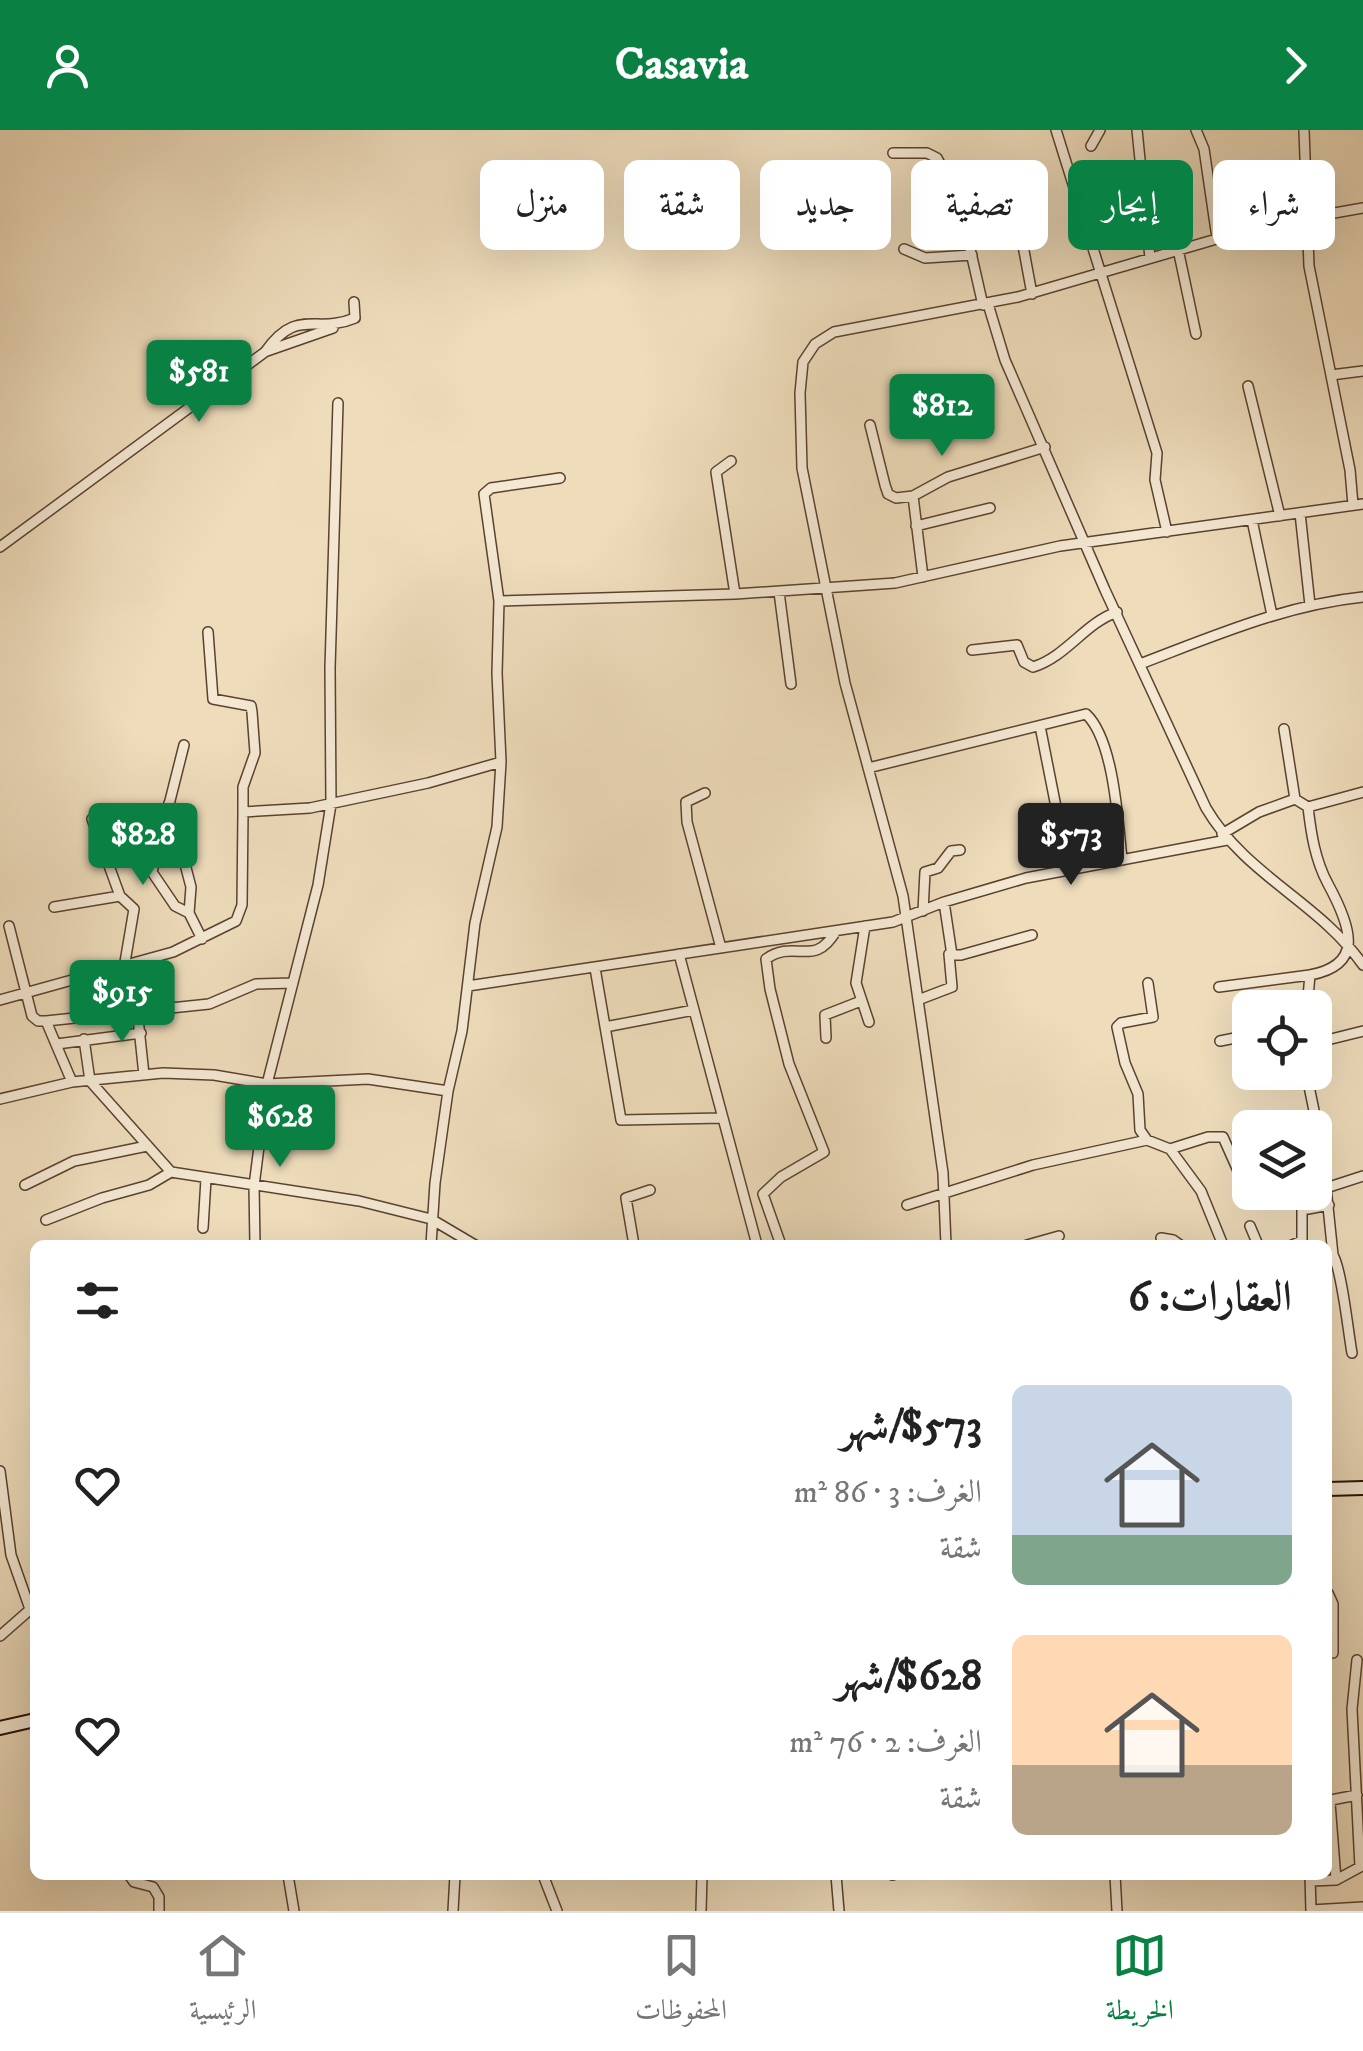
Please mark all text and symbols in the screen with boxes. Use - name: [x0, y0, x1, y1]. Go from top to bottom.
- text: Casavia: [615, 37, 748, 93]
- icon: person: [40, 38, 95, 93]
- icon: forward: [1268, 38, 1323, 93]
- chip: منزل: [480, 160, 604, 250]
- chip: شقة: [624, 160, 740, 250]
- chip: جديد: [760, 160, 891, 250]
- chip: تصفية: [911, 160, 1048, 250]
- chip: إيجار: [1068, 160, 1193, 250]
- chip: شراء: [1213, 160, 1335, 250]
- pin: $581: [140, 340, 258, 425]
- text: $581: [168, 352, 230, 392]
- pin: $812: [883, 374, 1001, 459]
- text: $812: [912, 386, 972, 426]
- pin: $828: [84, 803, 202, 888]
- pin: $573: [1012, 803, 1130, 888]
- text: $828: [110, 815, 176, 855]
- text: $573: [1040, 815, 1102, 855]
- pin: $915: [63, 960, 181, 1045]
- text: $915: [92, 972, 152, 1012]
- map controls: [1232, 990, 1332, 1210]
- button: locate: [1232, 990, 1332, 1090]
- pin: $628: [221, 1085, 339, 1170]
- text: $628: [247, 1097, 313, 1137]
- button: layers: [1232, 1110, 1332, 1210]
- text: العقارات: 6: [1128, 1272, 1292, 1324]
- icon: filters: [70, 1273, 125, 1328]
- text: $573/شهر: [841, 1401, 982, 1453]
- icon: home: [1092, 1425, 1212, 1545]
- icon: heart: [70, 1458, 125, 1513]
- text: الغرف: 3 · 86 m²: [794, 1473, 982, 1513]
- text: شقة: [940, 1529, 982, 1569]
- text: $628/شهر: [836, 1651, 982, 1703]
- icon: home: [1092, 1675, 1212, 1795]
- icon: heart: [70, 1708, 125, 1763]
- text: الغرف: 2 · 76 m²: [789, 1723, 982, 1763]
- text: شقة: [940, 1779, 982, 1819]
- tab: الرئيسية: [189, 1928, 256, 2037]
- tab: المحفوظات: [635, 1928, 727, 2037]
- tab: الخريطة: [1106, 1928, 1174, 2037]

